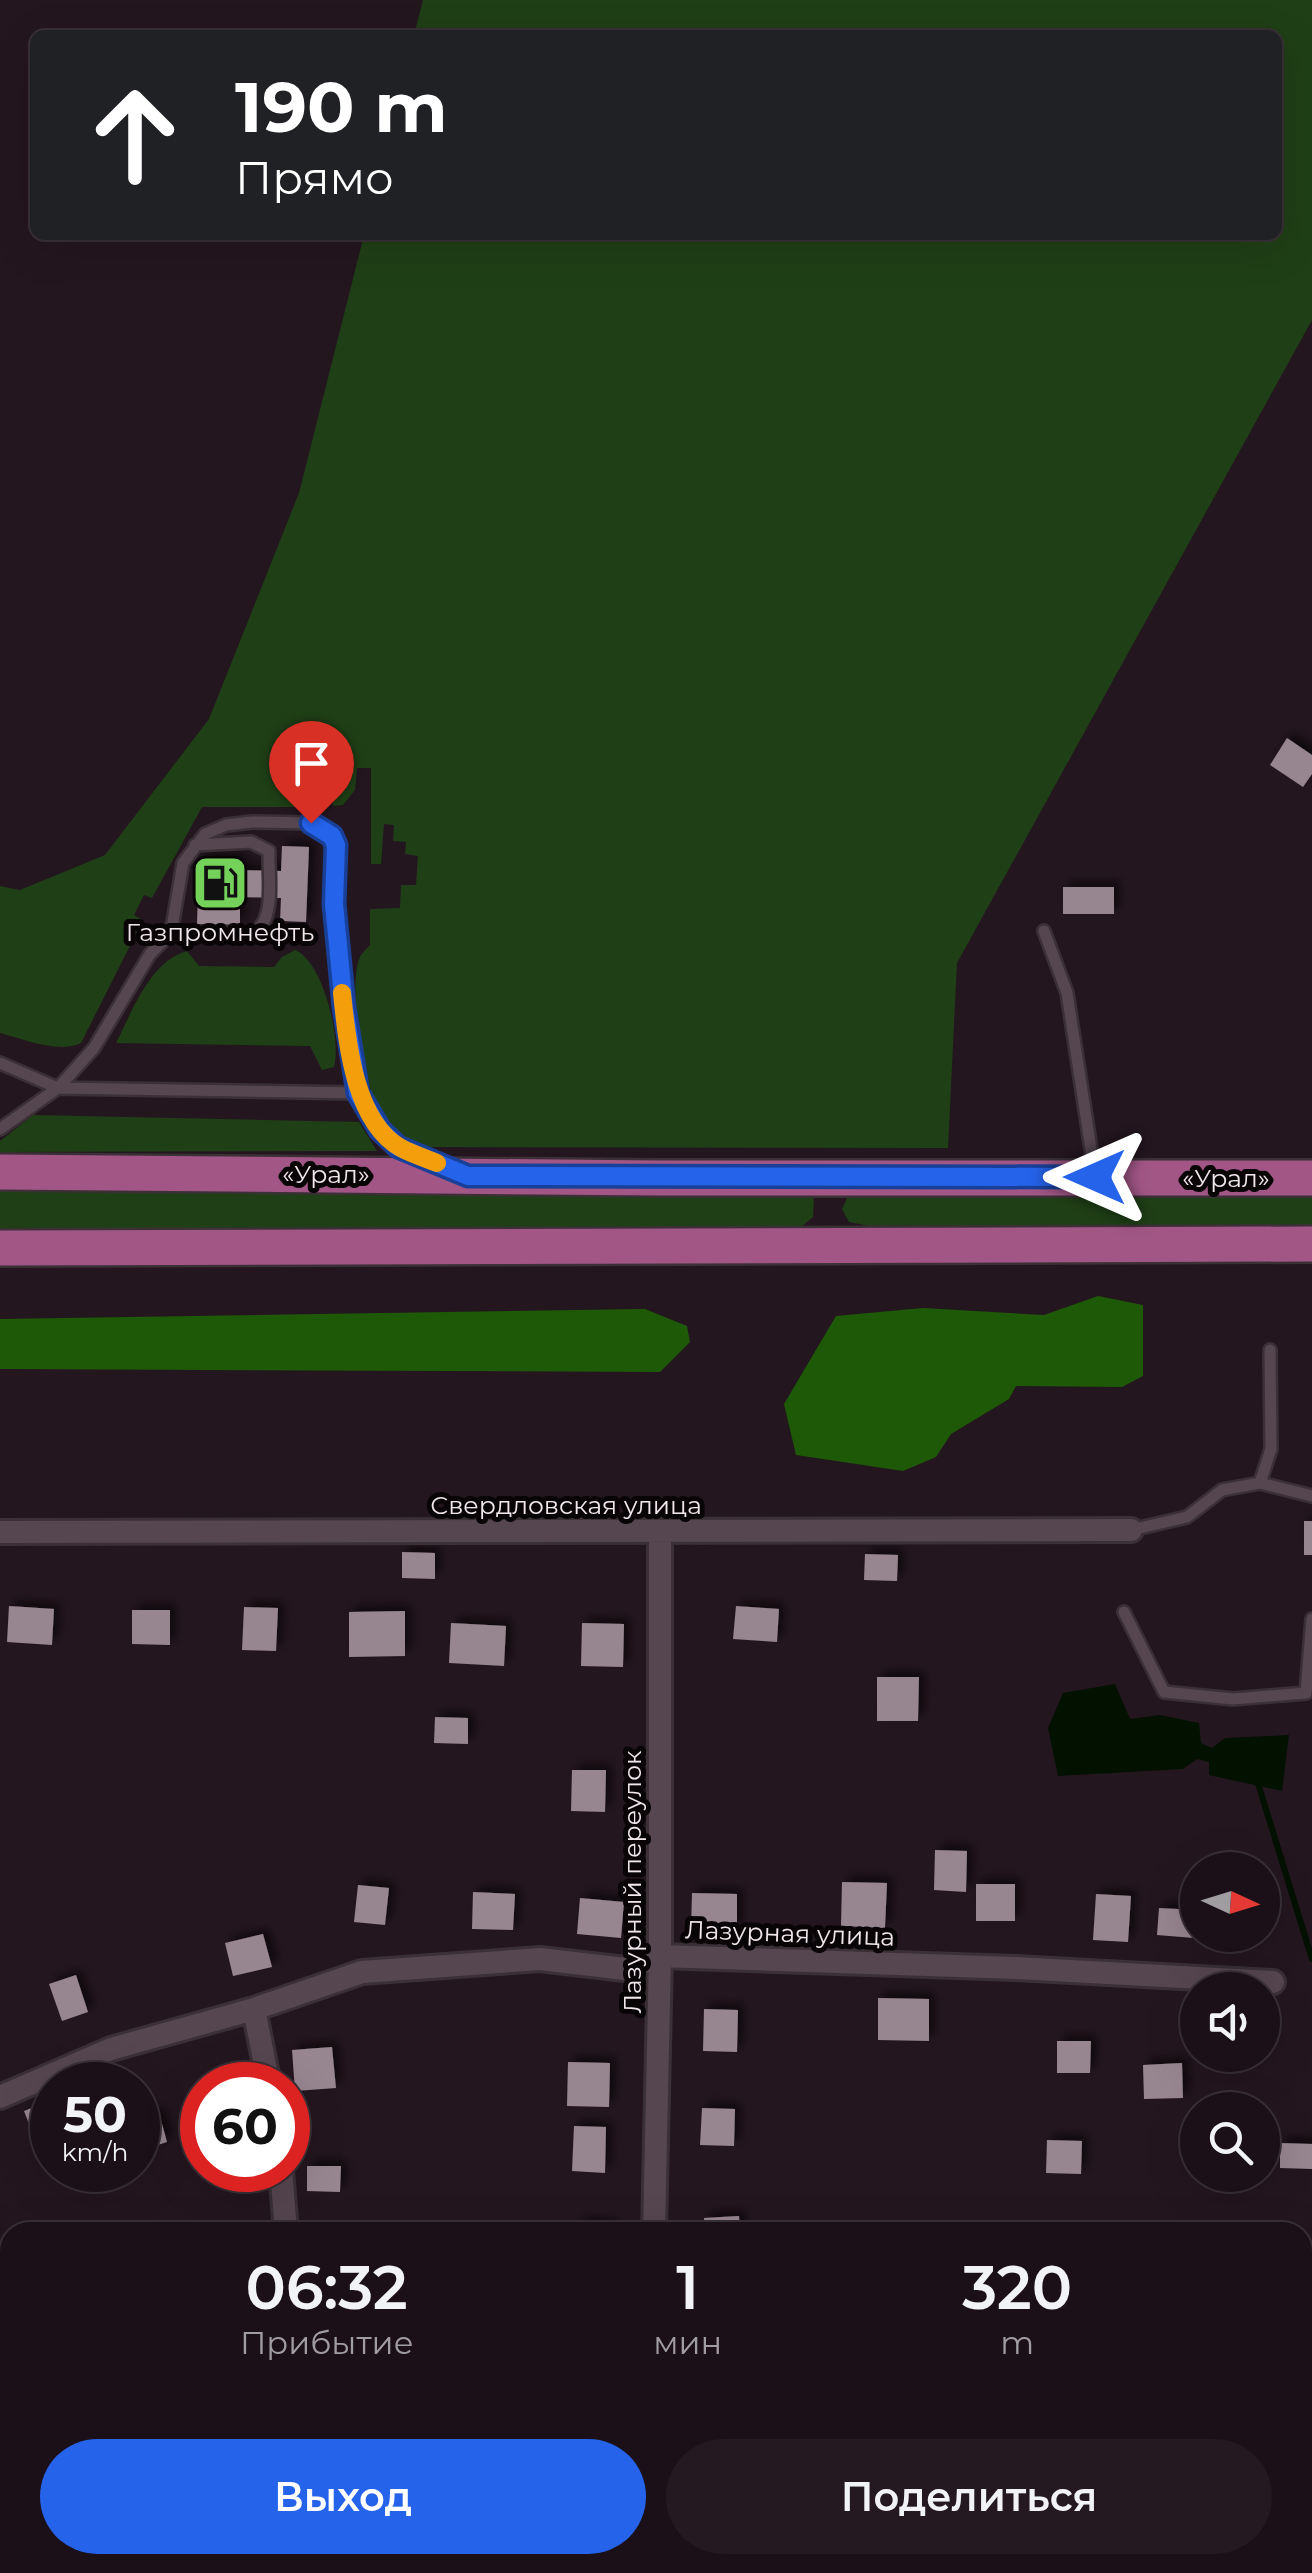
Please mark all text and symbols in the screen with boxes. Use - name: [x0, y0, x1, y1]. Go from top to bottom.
- text: 190 m: [235, 64, 448, 150]
- icon: ahead: [70, 70, 200, 200]
- text: Прямо: [235, 150, 394, 205]
- pin: [269, 721, 354, 824]
- icon: arrive: [284, 736, 339, 791]
- fuel station icon: Газпромнефть: [190, 853, 250, 913]
- place label: Газпромнефть: [126, 917, 314, 947]
- position arrow: [1043, 1125, 1147, 1229]
- street label: «Урал»: [282, 1159, 370, 1189]
- street label: «Урал»: [1182, 1163, 1270, 1193]
- street label: Свердловская улица: [430, 1490, 702, 1520]
- street label: Лазурный переулок: [617, 1750, 647, 2014]
- north arrow: [1180, 1852, 1280, 1952]
- map controls: [1180, 1852, 1280, 2192]
- street label: Лазурная улица: [685, 1914, 895, 1952]
- button: sound: [1180, 1972, 1280, 2072]
- speed limit sign: 60: [180, 2062, 310, 2192]
- text: 50: [63, 2084, 127, 2145]
- button: search: [1180, 2092, 1280, 2192]
- text: km/h: [62, 2137, 128, 2167]
- text: 06:32: [246, 2251, 408, 2324]
- text: 1: [676, 2251, 699, 2324]
- text: 320: [962, 2251, 1072, 2324]
- text: Прибытие: [240, 2323, 413, 2362]
- text: мин: [653, 2323, 722, 2362]
- text: m: [1000, 2323, 1034, 2362]
- button: Выход: [40, 2439, 646, 2554]
- button: Поделиться: [666, 2439, 1272, 2554]

